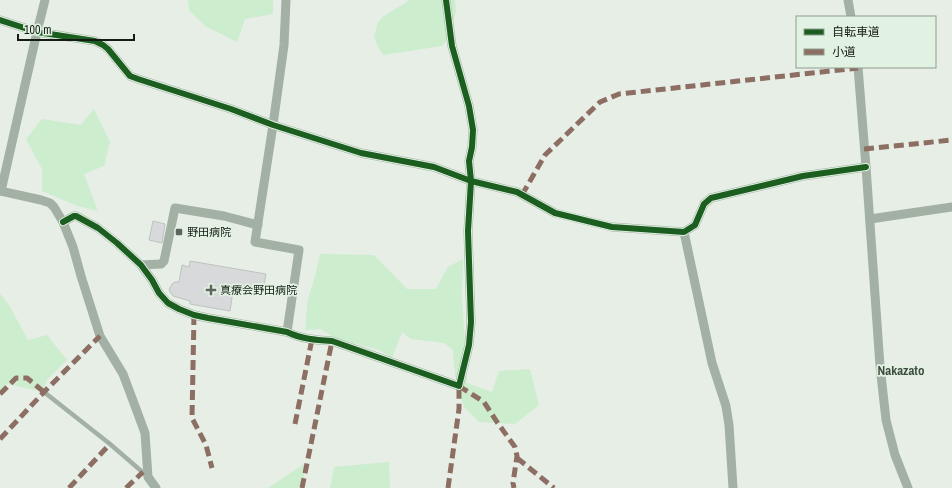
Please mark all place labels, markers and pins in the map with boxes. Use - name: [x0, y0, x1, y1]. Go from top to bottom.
- place label: 野田病院: [187, 225, 231, 239]
- marker: 野田病院: [174, 227, 184, 237]
- place label: 真療会野田病院: [220, 283, 297, 297]
- marker: 真療会野田病院: [205, 284, 217, 296]

